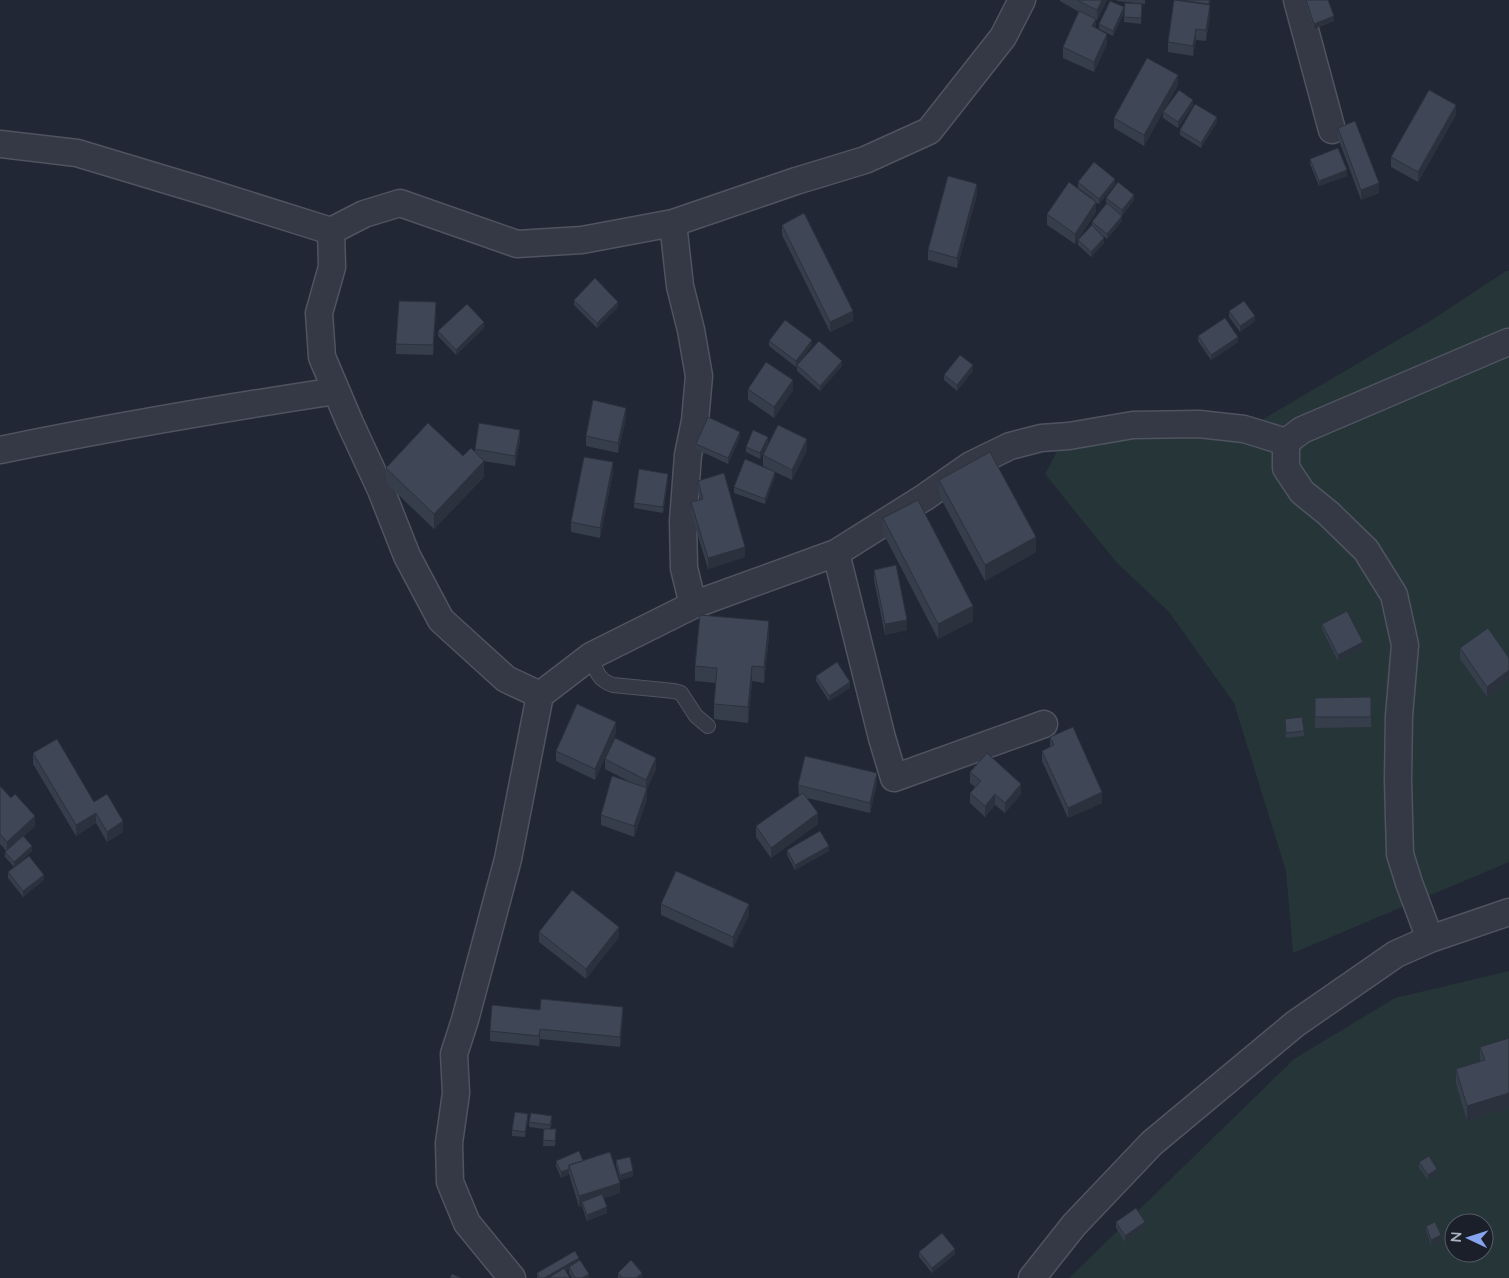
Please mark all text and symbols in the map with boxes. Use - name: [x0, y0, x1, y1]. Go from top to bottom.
- north arrow: [1444, 1213, 1494, 1263]
- text: N: [1447, 1231, 1464, 1243]

